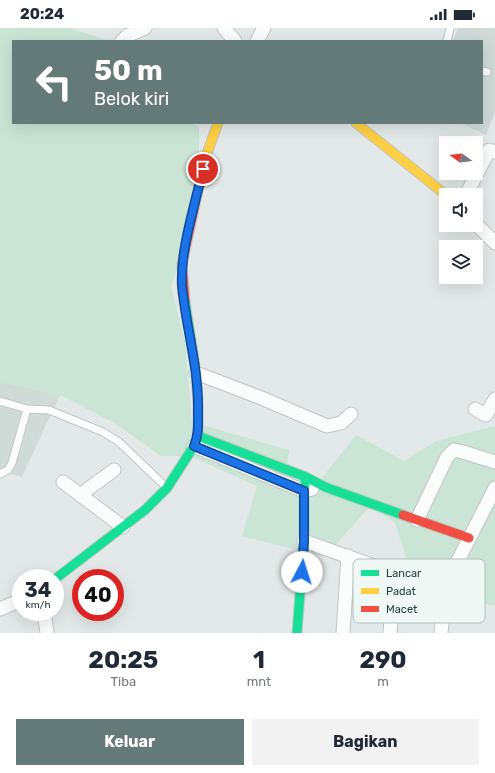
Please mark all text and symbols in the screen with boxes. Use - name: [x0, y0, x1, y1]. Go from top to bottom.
- text: 20:24: [20, 5, 64, 23]
- text: 50 m: [94, 54, 163, 87]
- icon: left: [28, 56, 80, 108]
- text: Belok kiri: [94, 88, 169, 110]
- north arrow: [439, 136, 483, 180]
- map controls: [439, 136, 483, 284]
- pin: [186, 152, 220, 186]
- icon: arrive: [192, 158, 214, 180]
- button: sound: [439, 188, 483, 232]
- button: layers: [439, 240, 483, 284]
- position arrow: [281, 551, 323, 593]
- legend: [353, 559, 485, 623]
- text: Lancar: [386, 567, 422, 580]
- speed limit sign: 40: [72, 569, 124, 621]
- text: 34: [25, 578, 51, 602]
- text: Padat: [386, 585, 417, 598]
- text: km/h: [26, 599, 50, 611]
- text: Macet: [386, 603, 418, 616]
- text: 20:25: [88, 646, 158, 674]
- text: 1: [253, 646, 265, 674]
- text: 290: [359, 646, 407, 674]
- text: Tiba: [111, 674, 136, 689]
- text: mnt: [247, 674, 271, 689]
- text: m: [377, 674, 389, 689]
- button: Keluar: [16, 719, 244, 765]
- button: Bagikan: [252, 719, 479, 765]

